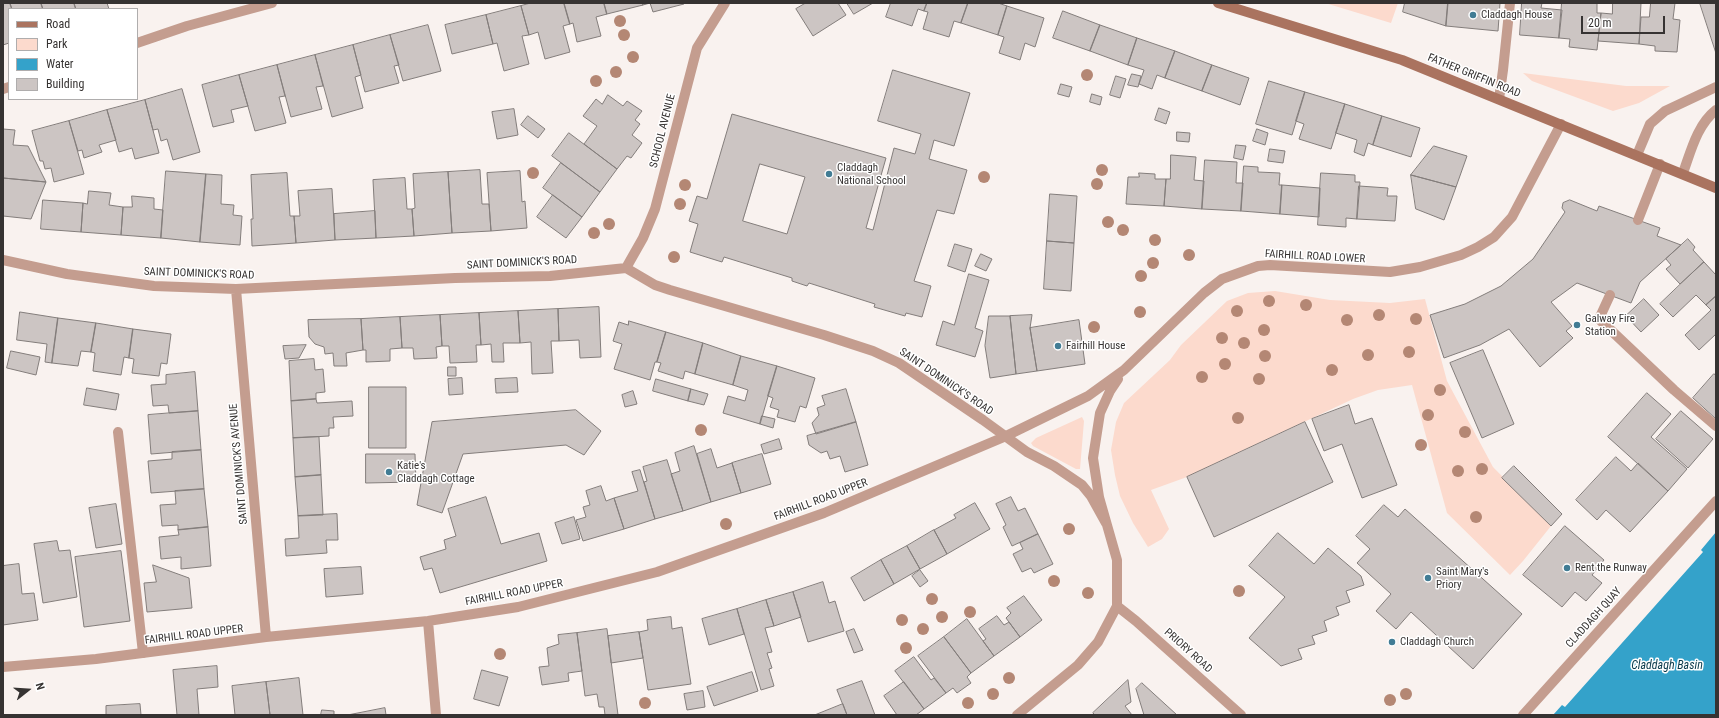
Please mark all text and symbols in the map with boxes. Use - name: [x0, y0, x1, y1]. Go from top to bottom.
- legend: [8, 8, 138, 100]
- place label: Claddagh House: [1481, 8, 1552, 22]
- scale bar: [1583, 8, 1667, 34]
- marker: Claddagh House: [1468, 10, 1478, 20]
- text: 20 m: [1588, 16, 1612, 30]
- text: Road: [46, 17, 70, 31]
- text: Park: [46, 37, 67, 51]
- street label: FATHER GRIFFIN ROAD: [1426, 51, 1522, 101]
- text: Water: [46, 57, 74, 71]
- text: Building: [46, 77, 84, 91]
- street label: SCHOOL AVENUE: [647, 93, 679, 169]
- place label: Claddagh National School: [837, 161, 906, 187]
- marker: Claddagh National School: [824, 169, 834, 179]
- street label: FAIRHILL ROAD LOWER: [1264, 248, 1366, 266]
- street label: SAINT DOMINICK'S ROAD: [466, 254, 578, 272]
- street label: SAINT DOMINICK'S ROAD: [144, 265, 254, 283]
- place label: Galway Fire Station: [1585, 312, 1635, 338]
- marker: Galway Fire Station: [1572, 320, 1582, 330]
- place label: Fairhill House: [1066, 339, 1125, 353]
- marker: Fairhill House: [1053, 341, 1063, 351]
- street label: SAINT DOMINICK'S ROAD: [896, 346, 996, 418]
- street label: SAINT DOMINICK'S AVENUE: [227, 403, 251, 525]
- place label: Katie's Claddagh Cottage: [397, 459, 475, 485]
- marker: Katie's Claddagh Cottage: [384, 467, 394, 477]
- street label: FAIRHILL ROAD UPPER: [772, 476, 870, 524]
- place label: Rent the Runway: [1575, 561, 1647, 575]
- marker: Rent the Runway: [1562, 563, 1572, 573]
- place label: Saint Mary's Priory: [1436, 565, 1489, 591]
- marker: Saint Mary's Priory: [1423, 573, 1433, 583]
- street label: FAIRHILL ROAD UPPER: [464, 577, 564, 609]
- street label: CLADDAGH QUAY: [1563, 585, 1625, 651]
- street label: FAIRHILL ROAD UPPER: [144, 622, 244, 648]
- street label: PRIORY ROAD: [1161, 626, 1215, 676]
- place label: Claddagh Church: [1400, 635, 1474, 649]
- marker: Claddagh Church: [1387, 637, 1397, 647]
- water label: Claddagh Basin: [1631, 659, 1703, 673]
- north arrow: [8, 670, 48, 710]
- text: N: [33, 681, 47, 691]

